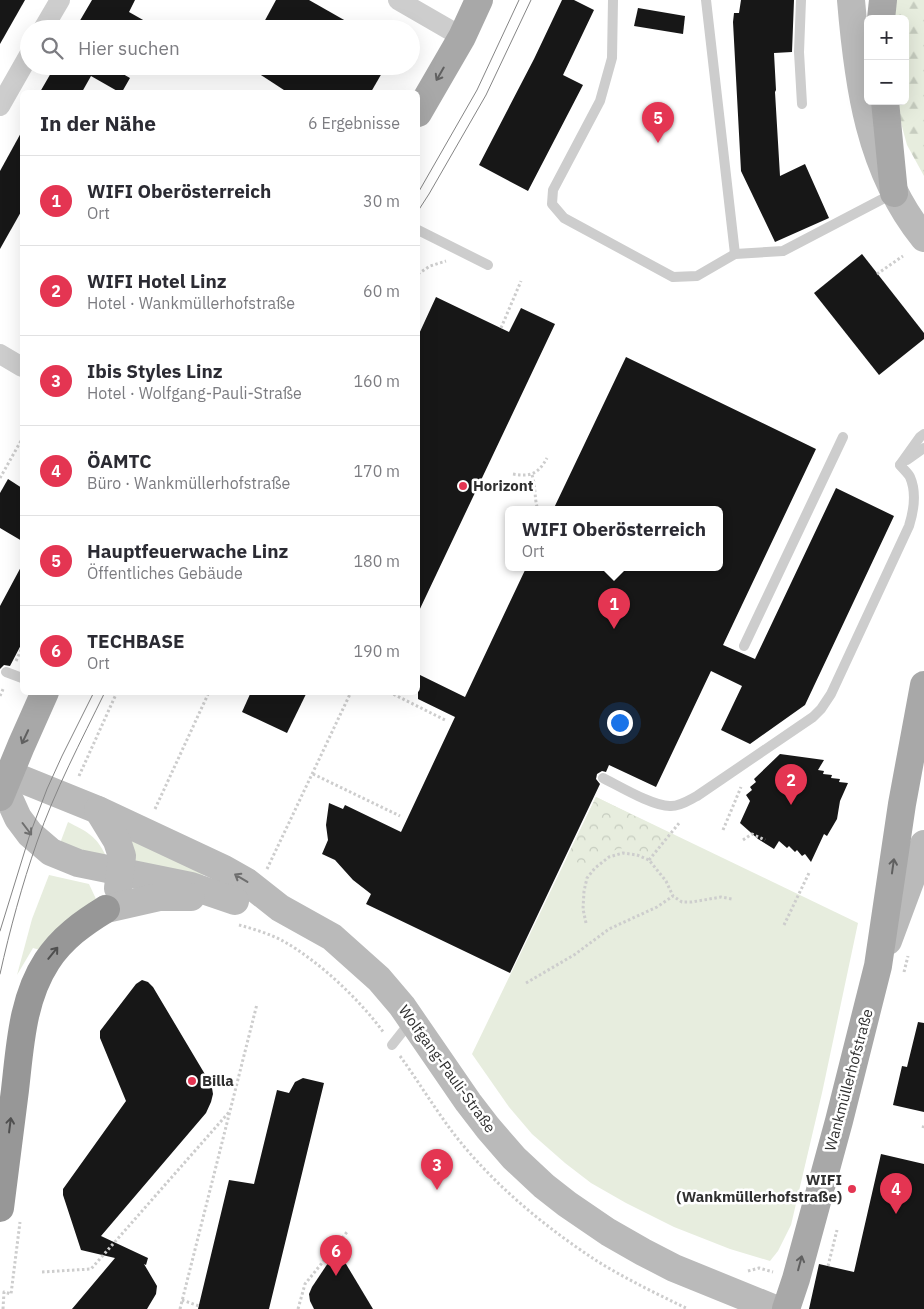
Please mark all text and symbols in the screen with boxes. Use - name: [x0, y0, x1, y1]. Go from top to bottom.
- map controls: [864, 15, 909, 105]
- button: +: [864, 15, 909, 60]
- search box: [20, 20, 420, 75]
- icon: search: [38, 34, 66, 62]
- text: Hier suchen: [78, 36, 180, 60]
- button: −: [864, 60, 909, 105]
- one-way arrow: [435, 67, 445, 81]
- pin: 5: [642, 102, 674, 143]
- text: In der Nähe: [40, 109, 156, 137]
- text: 6 Ergebnisse: [308, 113, 400, 133]
- text: WIFI Oberösterreich: [87, 179, 271, 203]
- text: 1: [51, 191, 61, 211]
- text: 30 m: [363, 191, 400, 211]
- text: Ort: [87, 203, 110, 223]
- text: WIFI Hotel Linz: [87, 269, 227, 293]
- text: 2: [51, 281, 61, 301]
- text: 60 m: [363, 281, 400, 301]
- text: Hotel · Wankmüllerhofstraße: [87, 293, 295, 313]
- text: Ibis Styles Linz: [87, 359, 223, 383]
- text: 3: [51, 371, 61, 391]
- text: 160 m: [353, 371, 400, 391]
- text: Hotel · Wolfgang-Pauli-Straße: [87, 383, 302, 403]
- text: ÖAMTC: [87, 449, 152, 473]
- text: 4: [51, 461, 61, 481]
- text: 170 m: [353, 461, 400, 481]
- text: Büro · Wankmüllerhofstraße: [87, 473, 290, 493]
- place label: Horizont: [473, 476, 534, 495]
- marker: Horizont: [457, 480, 469, 492]
- popup: [505, 506, 723, 571]
- text: WIFI Oberösterreich: [522, 517, 706, 541]
- text: Hauptfeuerwache Linz: [87, 539, 288, 563]
- text: Ort: [522, 541, 545, 561]
- text: 5: [51, 551, 61, 571]
- text: 180 m: [353, 551, 400, 571]
- text: Öffentliches Gebäude: [87, 563, 243, 583]
- pin: 1: [598, 588, 630, 629]
- text: TECHBASE: [87, 629, 185, 653]
- text: 6: [51, 641, 61, 661]
- text: 190 m: [353, 641, 400, 661]
- text: Ort: [87, 653, 110, 673]
- your location: [607, 710, 633, 736]
- one-way arrow: [20, 729, 29, 744]
- pin: 2: [775, 764, 807, 805]
- one-way arrow: [21, 822, 32, 835]
- one-way arrow: [889, 858, 899, 874]
- one-way arrow: [234, 873, 248, 883]
- one-way arrow: [48, 947, 59, 960]
- street label: Wolfgang-Pauli-Straße: [395, 1001, 500, 1136]
- street label: Wankmüllerhofstraße: [820, 1007, 877, 1153]
- place label: Billa: [202, 1071, 234, 1090]
- marker: Billa: [186, 1075, 198, 1087]
- one-way arrow: [6, 1118, 16, 1134]
- pin: 3: [421, 1149, 453, 1190]
- place label: WIFI (Wankmüllerhofstraße): [676, 1170, 842, 1206]
- pin: 4: [880, 1173, 912, 1214]
- marker: WIFI (Wankmüllerhofstraße): [846, 1183, 858, 1195]
- pin: 6: [320, 1235, 352, 1276]
- one-way arrow: [796, 1255, 806, 1271]

